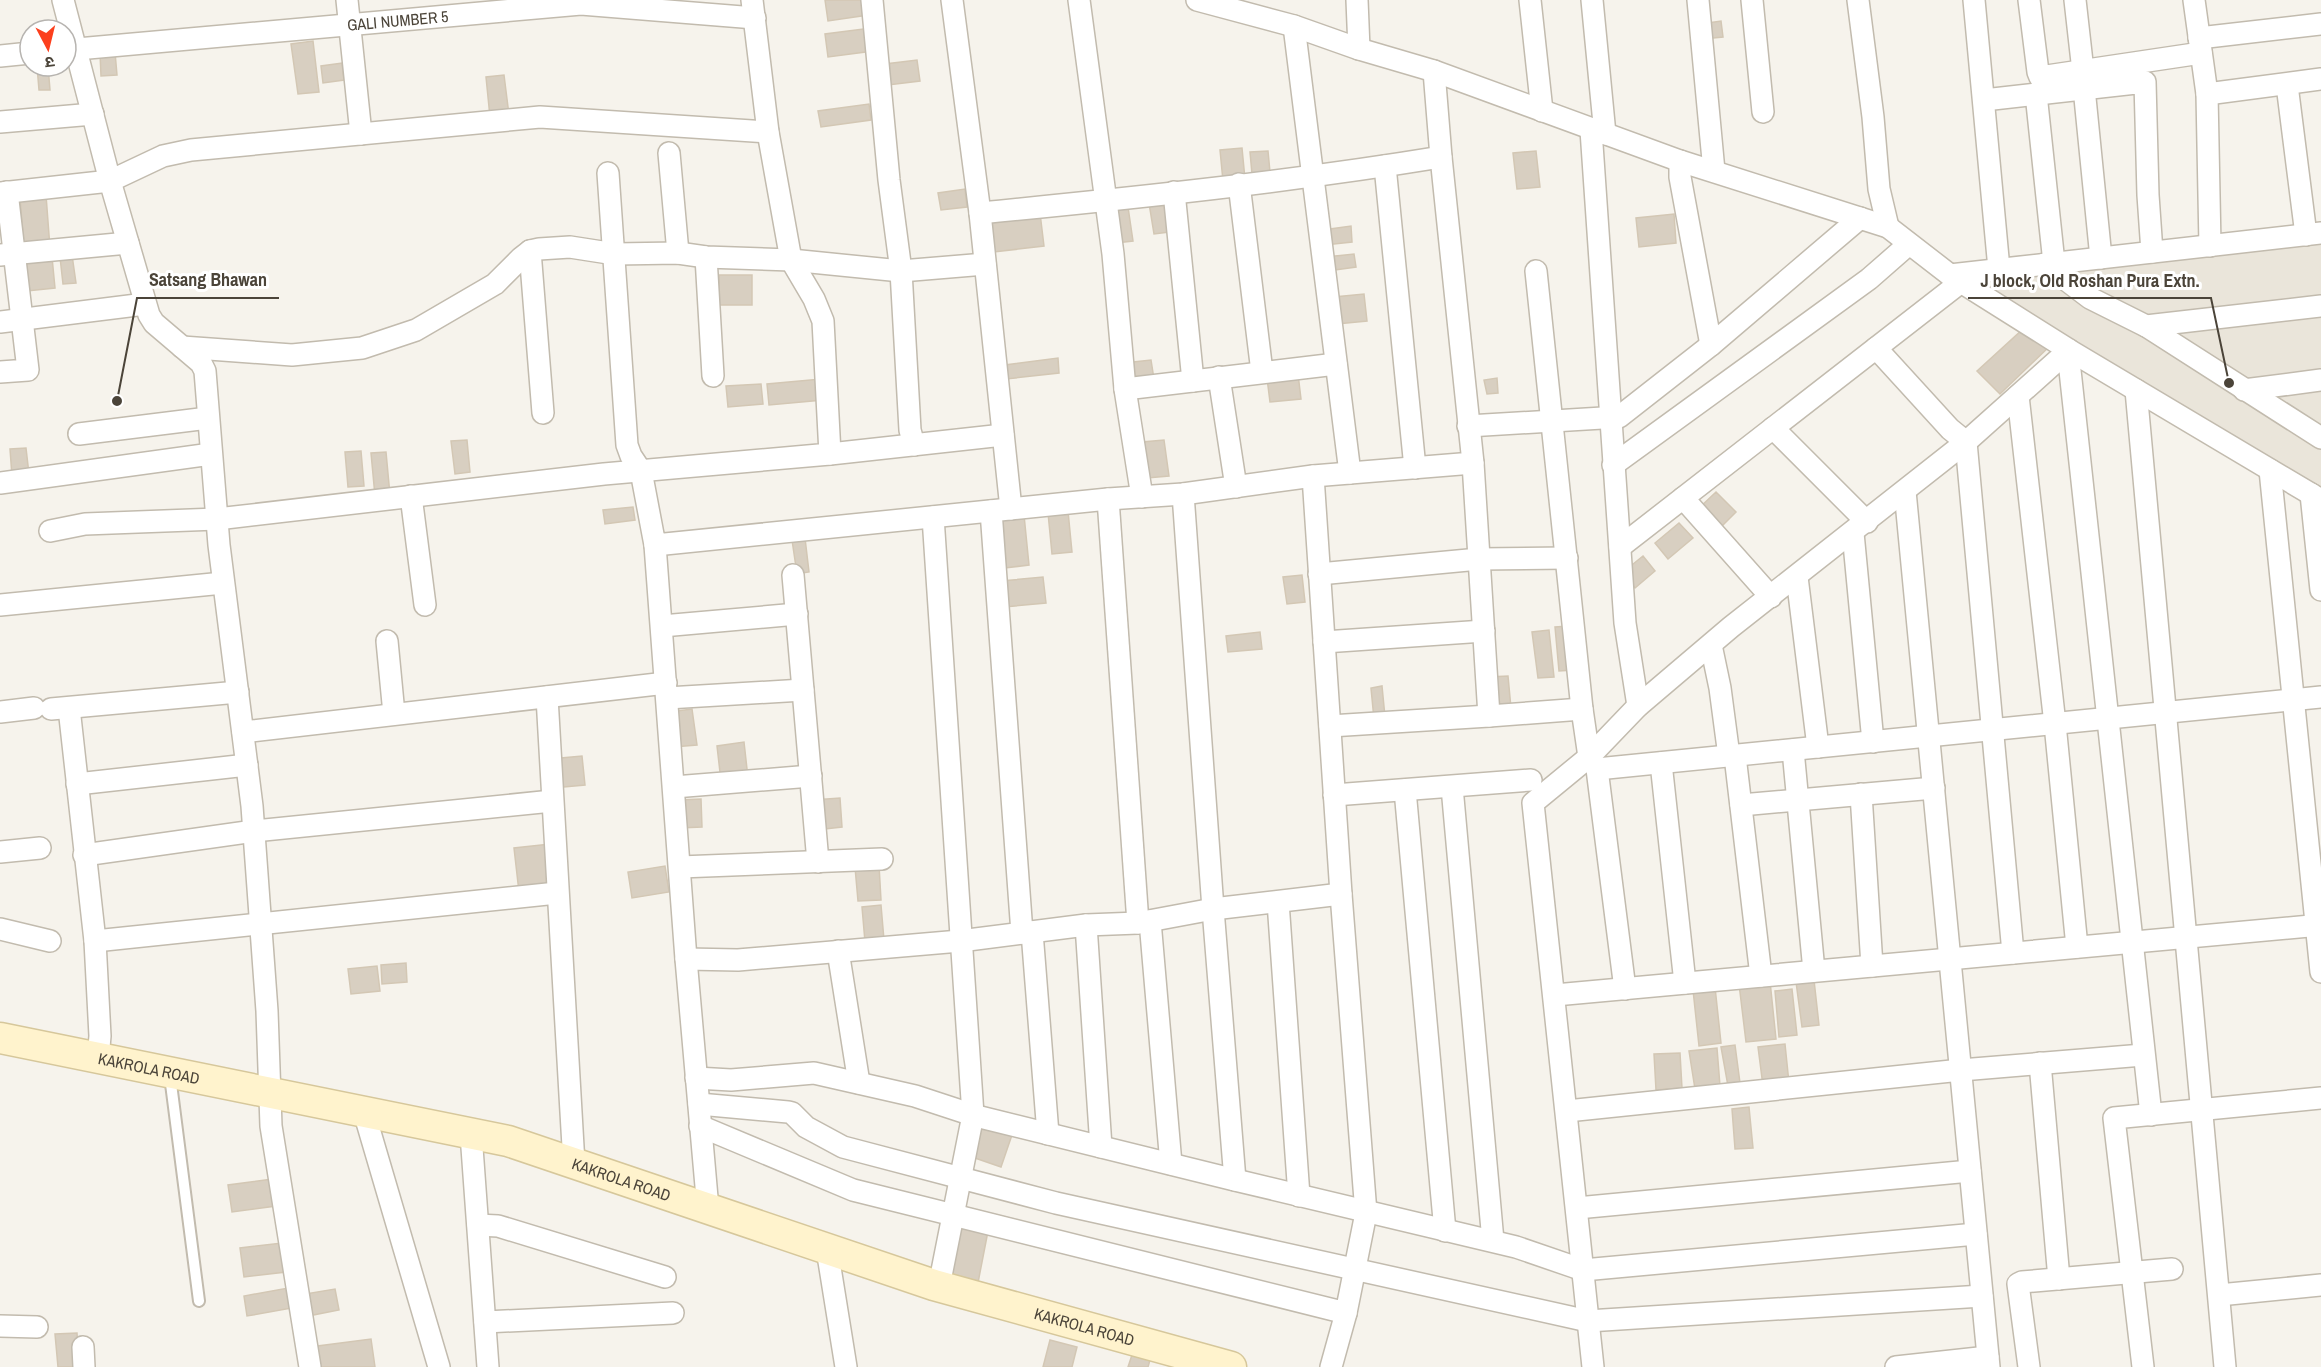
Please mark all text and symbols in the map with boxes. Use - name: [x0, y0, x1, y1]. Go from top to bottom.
- street label: GALI NUMBER 5: [346, 5, 449, 36]
- north arrow: [18, 18, 78, 78]
- text: उ: [43, 51, 56, 74]
- callout: Satsang Bhawan: [137, 262, 279, 298]
- callout: J block, Old Roshan Pura Extn.: [1968, 262, 2211, 298]
- text: Satsang Bhawan: [149, 267, 267, 292]
- text: J block, Old Roshan Pura Extn.: [1980, 268, 2200, 293]
- street label: KAKROLA ROAD: [96, 1047, 202, 1089]
- street label: KAKROLA ROAD: [569, 1152, 674, 1206]
- street label: KAKROLA ROAD: [1032, 1302, 1137, 1351]

